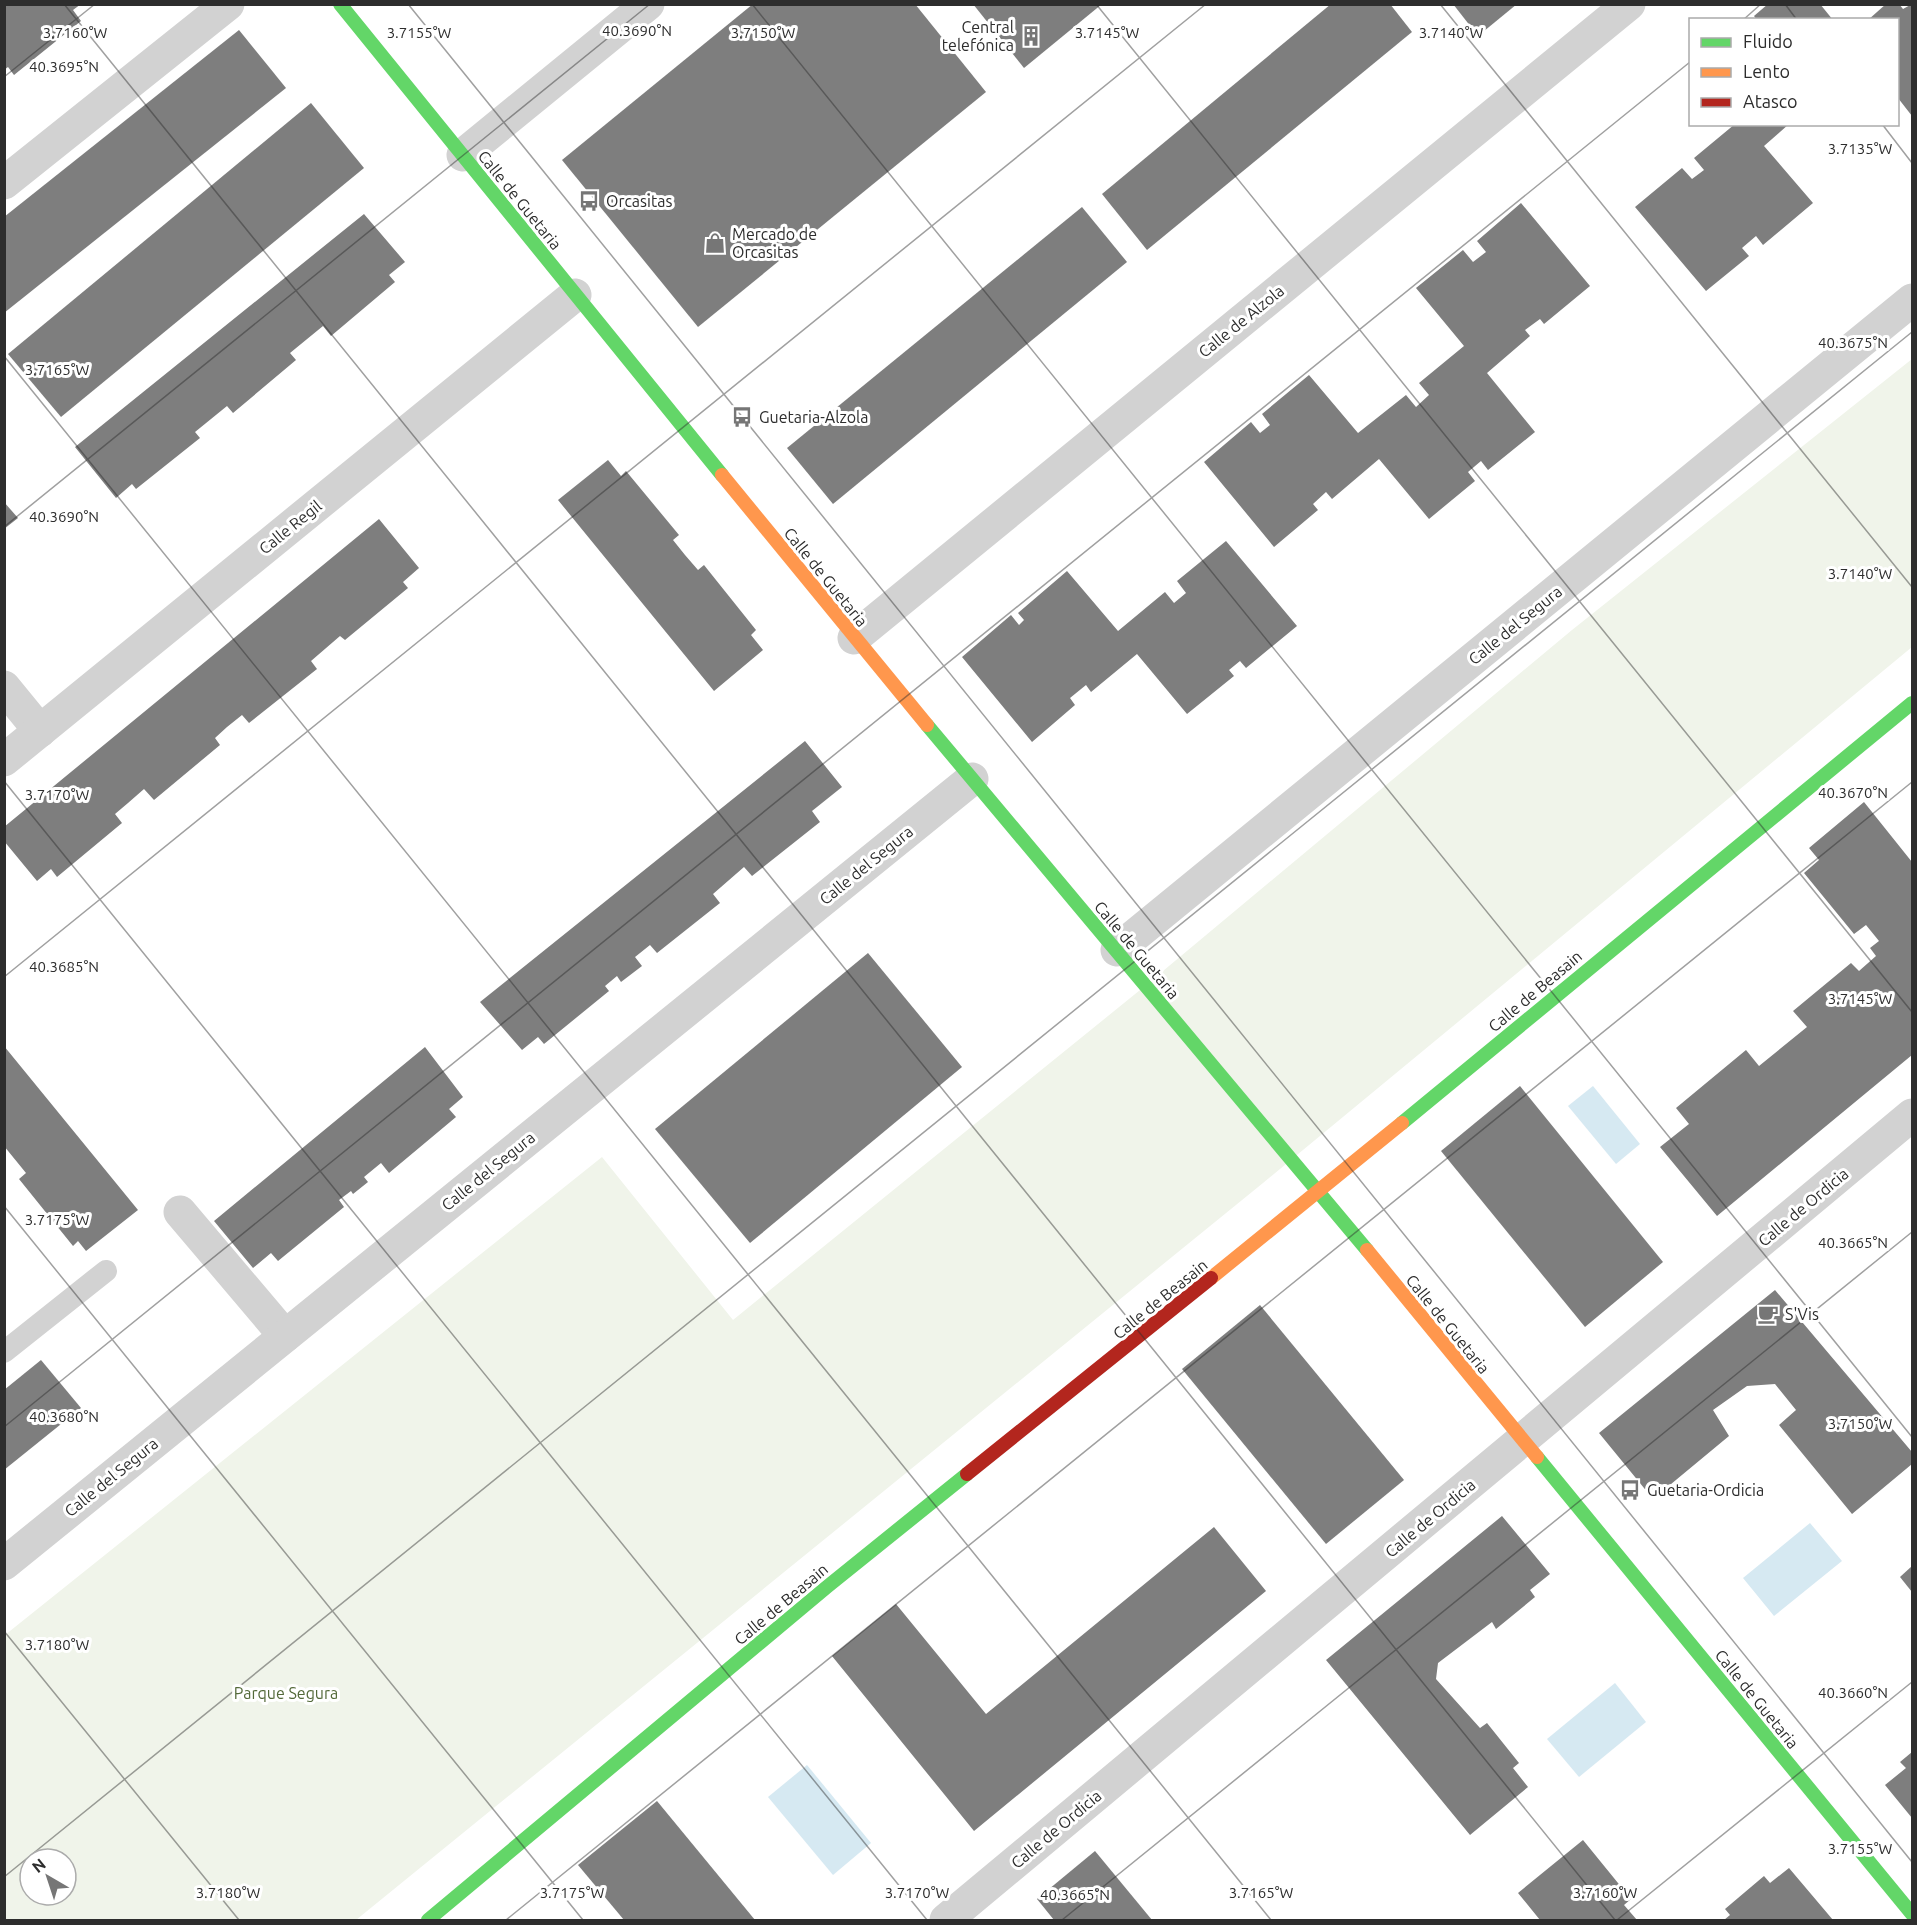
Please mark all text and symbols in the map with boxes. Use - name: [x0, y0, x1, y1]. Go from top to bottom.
- place label: Central telefónica: [942, 18, 1014, 54]
- legend: [1689, 18, 1899, 126]
- text: 40.3690°N: [602, 22, 672, 39]
- text: 3.7160°W: [43, 24, 107, 41]
- text: 3.7155°W: [387, 24, 451, 41]
- text: 3.7150°W: [731, 24, 795, 41]
- building icon: Central telefónica: [1019, 24, 1043, 48]
- text: 3.7145°W: [1075, 24, 1139, 41]
- text: 3.7140°W: [1419, 24, 1483, 41]
- text: Fluido: [1743, 31, 1793, 51]
- text: 40.3695°N: [29, 58, 99, 75]
- text: Lento: [1743, 61, 1790, 81]
- text: Atasco: [1743, 91, 1798, 111]
- text: 3.7135°W: [1828, 140, 1892, 157]
- street label: Calle de Guetaria: [475, 147, 565, 253]
- bus stop icon: Orcasitas: [577, 189, 601, 213]
- place label: Orcasitas: [606, 192, 672, 210]
- place label: Mercado de Orcasitas: [732, 225, 817, 261]
- shop icon: Mercado de Orcasitas: [703, 231, 727, 255]
- street label: Calle de Alzola: [1195, 281, 1287, 361]
- text: 40.3675°N: [1818, 334, 1888, 351]
- text: 3.7165°W: [25, 361, 89, 378]
- bus stop icon: Guetaria-Alzola: [730, 405, 754, 429]
- place label: Guetaria-Alzola: [759, 408, 869, 426]
- street label: Calle Regil: [255, 496, 325, 558]
- text: 40.3690°N: [29, 508, 99, 525]
- street label: Calle de Guetaria: [781, 524, 871, 630]
- text: 3.7140°W: [1828, 565, 1892, 582]
- street label: Calle del Segura: [1465, 582, 1565, 668]
- text: 40.3670°N: [1818, 784, 1888, 801]
- text: 3.7170°W: [25, 786, 89, 803]
- street label: Calle del Segura: [816, 822, 916, 908]
- street label: Calle de Guetaria: [1091, 897, 1183, 1003]
- street label: Calle de Beasain: [1485, 947, 1585, 1035]
- text: 40.3685°N: [29, 958, 99, 975]
- text: 3.7145°W: [1828, 990, 1892, 1007]
- street label: Calle del Segura: [438, 1128, 538, 1214]
- street label: Calle de Ordicia: [1754, 1164, 1852, 1250]
- text: 3.7175°W: [25, 1211, 89, 1228]
- text: 40.3665°N: [1818, 1234, 1888, 1251]
- street label: Calle de Beasain: [1109, 1255, 1211, 1343]
- street label: Calle de Guetaria: [1403, 1271, 1493, 1377]
- cafe icon: S'Vis: [1756, 1302, 1780, 1326]
- place label: S'Vis: [1785, 1305, 1819, 1323]
- text: 40.3680°N: [29, 1408, 99, 1425]
- text: 3.7150°W: [1828, 1415, 1892, 1432]
- street label: Calle del Segura: [61, 1434, 161, 1520]
- street label: Calle de Ordicia: [1381, 1475, 1479, 1561]
- bus stop icon: Guetaria-Ordicia: [1618, 1478, 1642, 1502]
- place label: Guetaria-Ordicia: [1647, 1481, 1764, 1499]
- street label: Calle de Beasain: [731, 1560, 831, 1648]
- text: 3.7180°W: [25, 1636, 89, 1653]
- street label: Calle de Guetaria: [1712, 1646, 1802, 1752]
- park label: Parque Segura: [234, 1684, 338, 1702]
- text: 40.3660°N: [1818, 1684, 1888, 1701]
- street label: Calle de Ordicia: [1007, 1786, 1105, 1872]
- text: 3.7155°W: [1828, 1840, 1892, 1857]
- north arrow: [18, 1847, 78, 1907]
- text: N: [28, 1855, 49, 1876]
- text: 3.7180°W: [196, 1884, 260, 1901]
- text: 3.7175°W: [540, 1884, 604, 1901]
- text: 3.7170°W: [885, 1884, 949, 1901]
- text: 3.7165°W: [1229, 1884, 1293, 1901]
- text: 3.7160°W: [1573, 1884, 1637, 1901]
- text: 40.3665°N: [1040, 1886, 1110, 1903]

